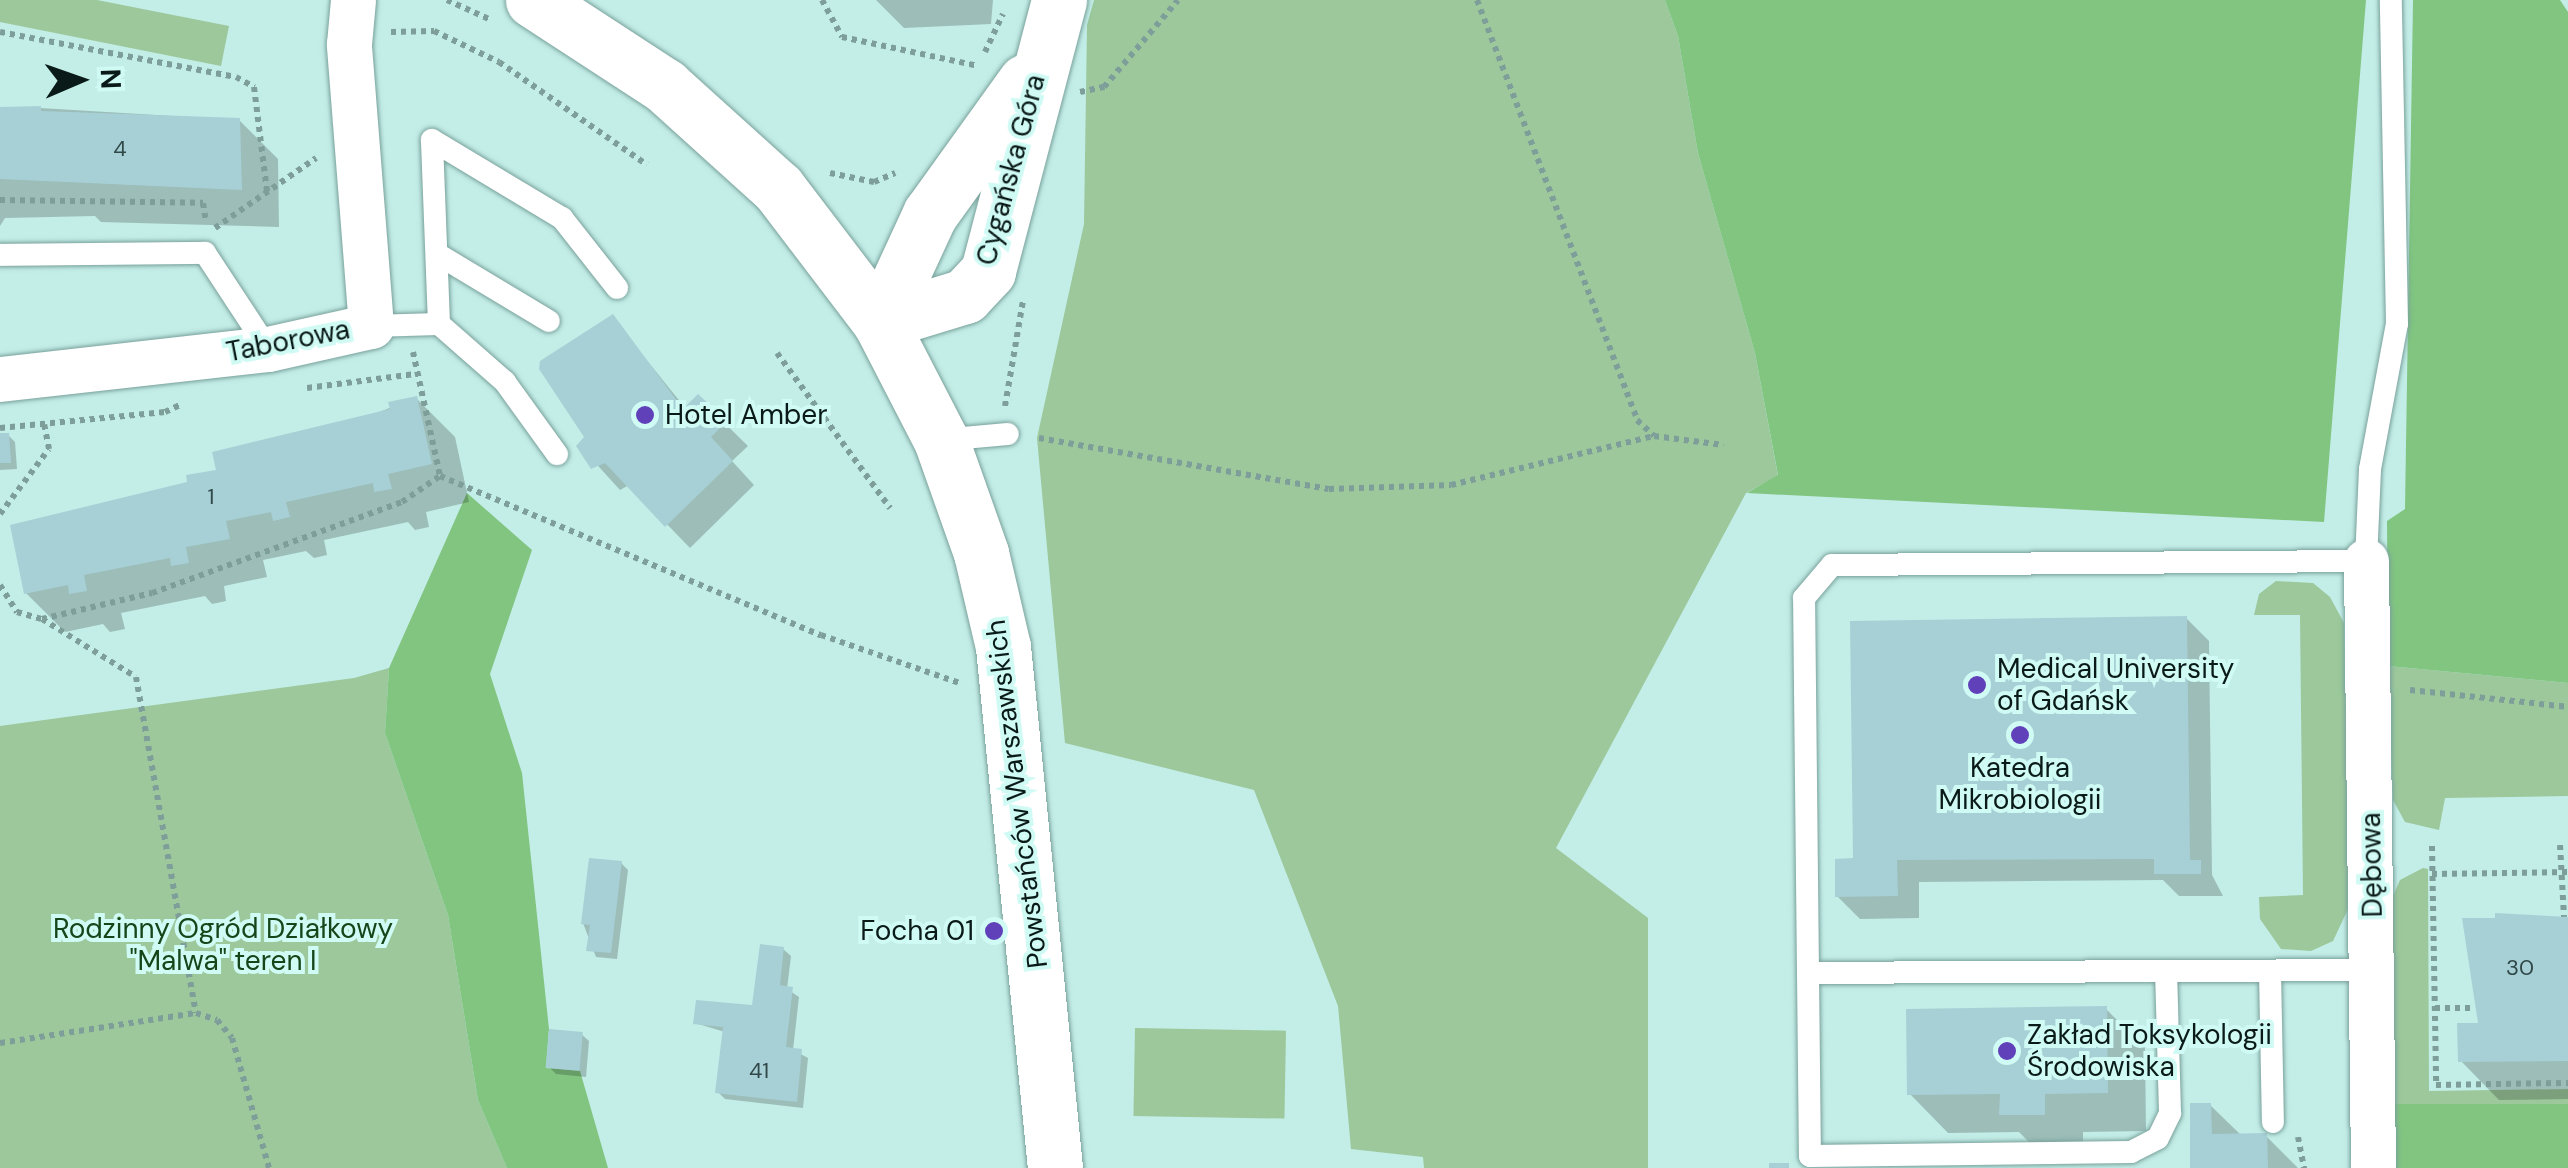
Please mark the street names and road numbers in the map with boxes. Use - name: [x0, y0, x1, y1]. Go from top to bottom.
- street label: Cygańska Góra: [969, 71, 1053, 269]
- street label: Taborowa: [223, 313, 353, 369]
- street label: Powstańców Warszawskich: [979, 618, 1055, 970]
- street label: Dębowa: [2354, 812, 2390, 918]

